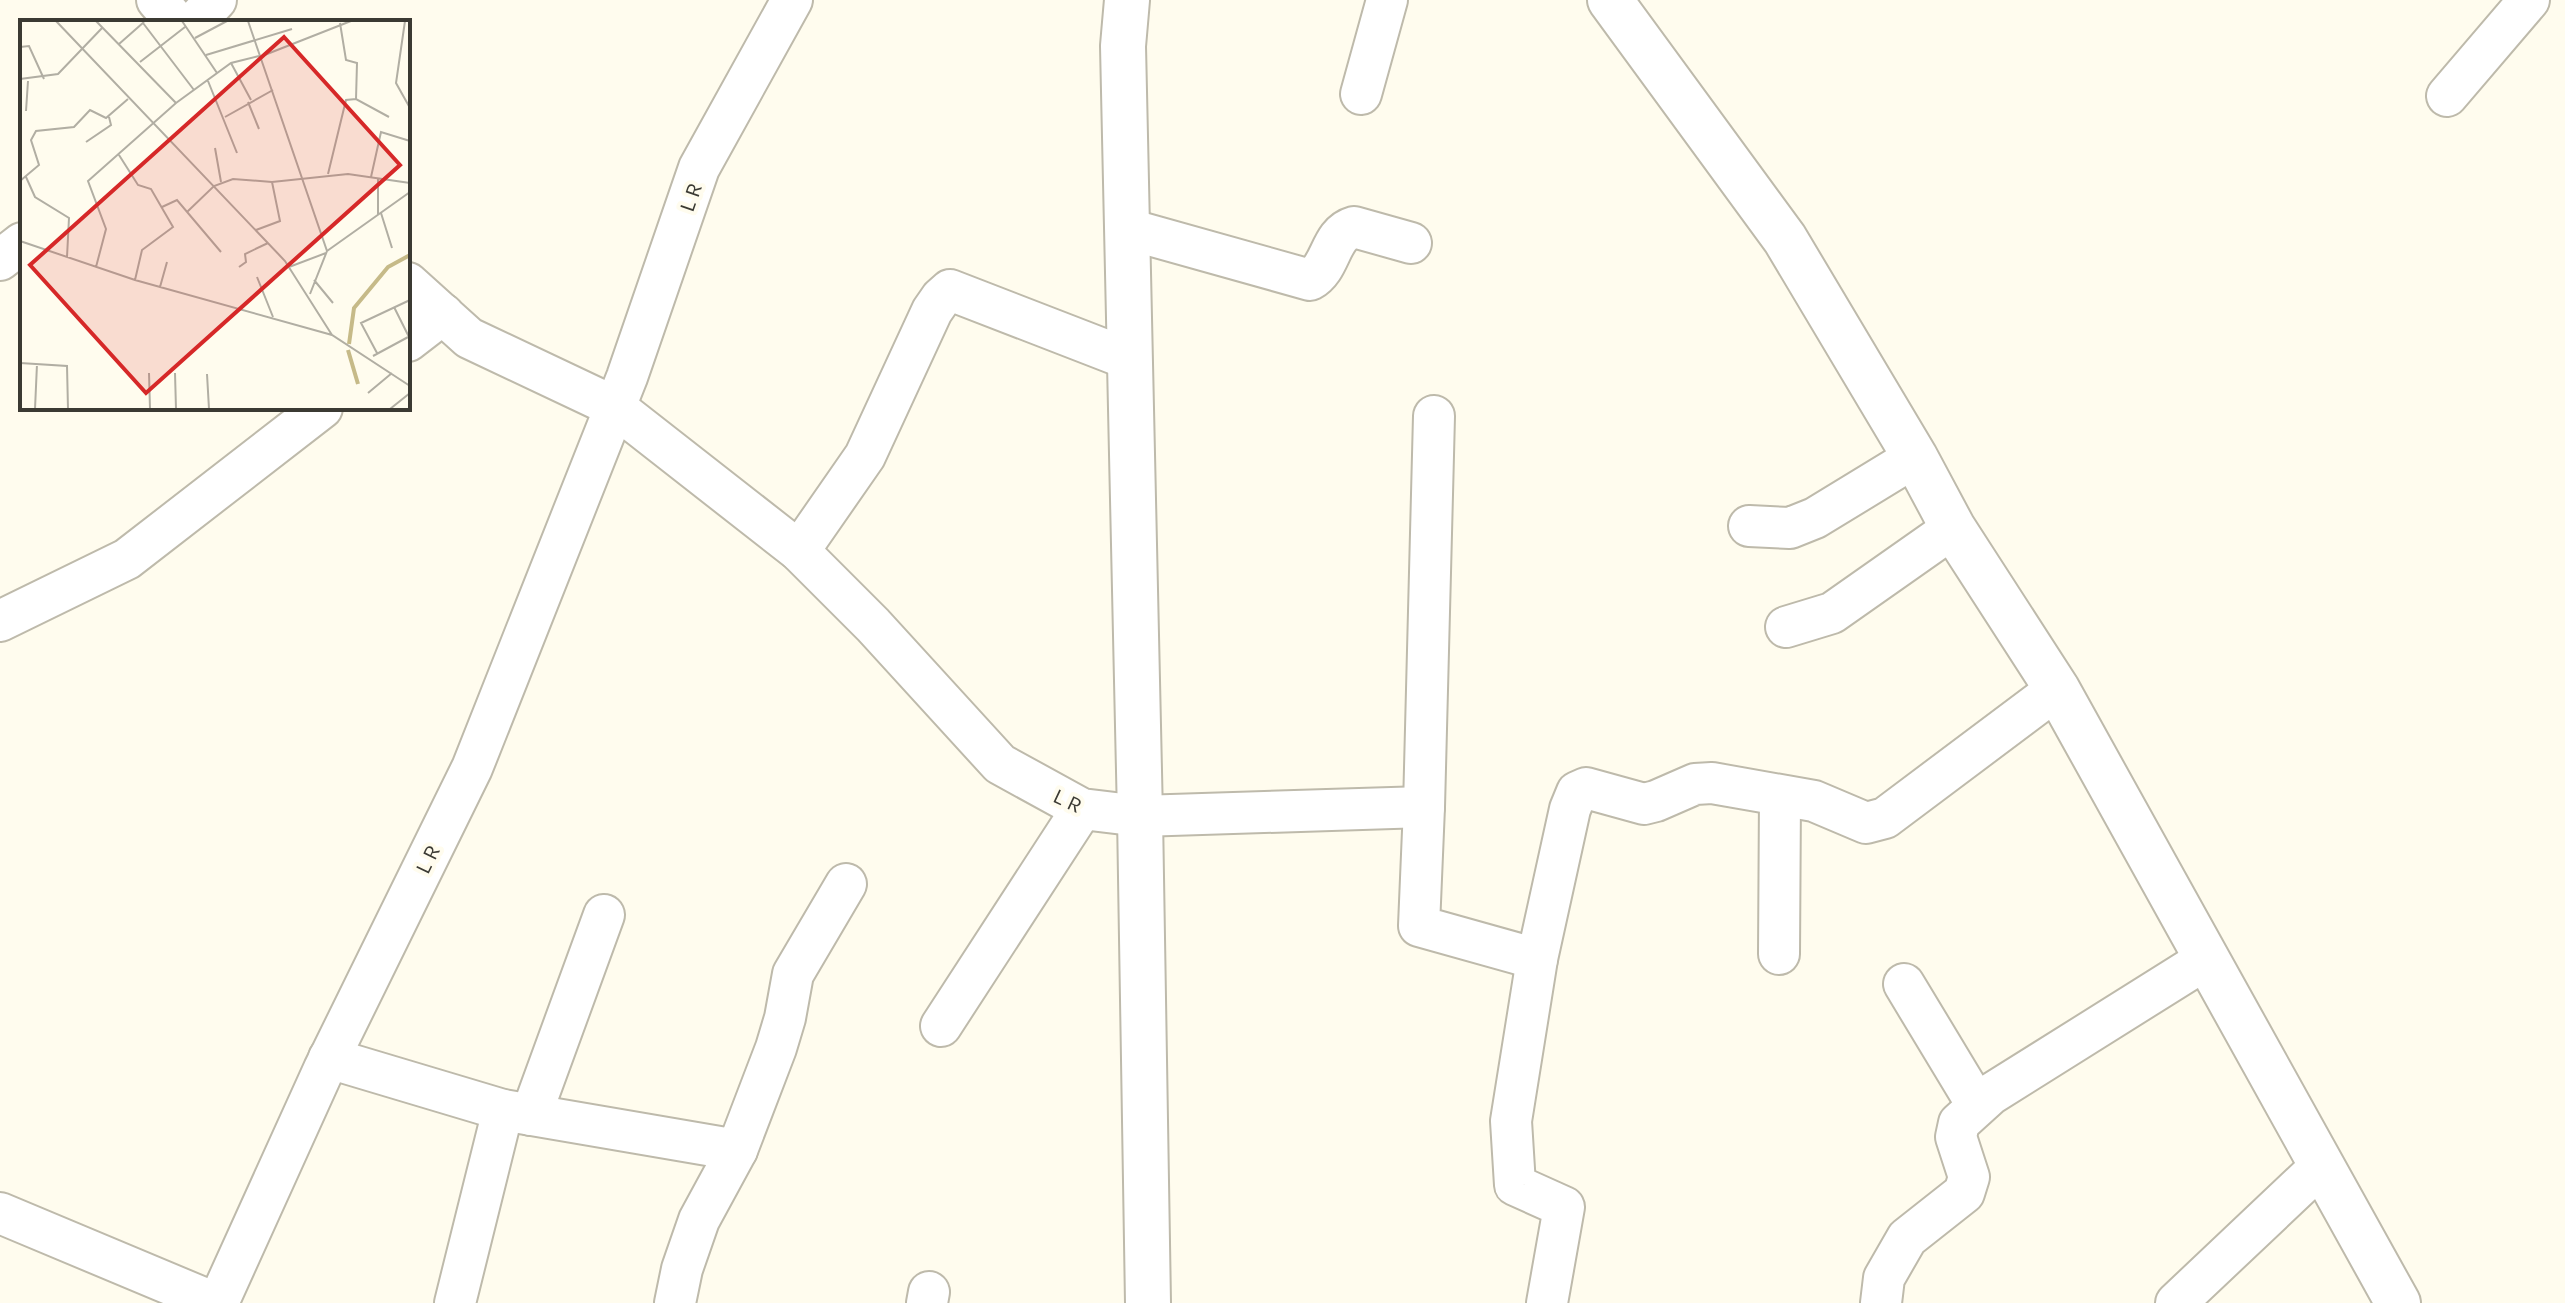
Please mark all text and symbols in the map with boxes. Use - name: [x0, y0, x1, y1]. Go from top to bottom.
- inset map: [20, 20, 410, 410]
- street label: L R: [674, 179, 708, 215]
- street label: L R: [1049, 783, 1086, 819]
- street label: L R: [410, 841, 446, 878]

